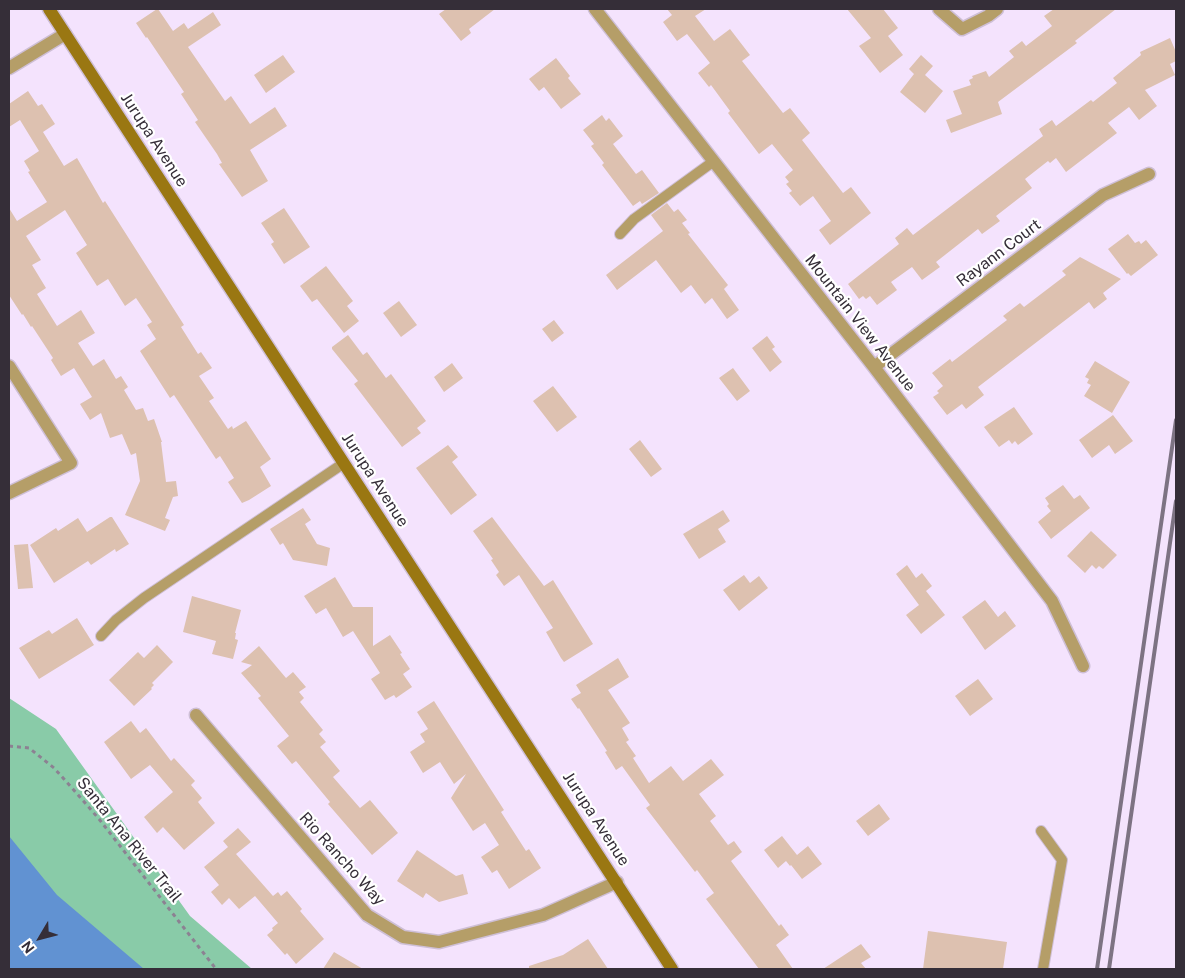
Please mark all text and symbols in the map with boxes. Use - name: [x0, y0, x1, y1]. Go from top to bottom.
- street label: Jurupa Avenue: [116, 89, 192, 191]
- street label: Rayann Court: [953, 215, 1045, 291]
- street label: Mountain View Avenue: [801, 251, 919, 395]
- street label: Jurupa Avenue: [337, 429, 413, 531]
- street label: Jurupa Avenue: [558, 768, 634, 870]
- street label: Santa Ana River Trail: [73, 774, 185, 906]
- street label: Rio Rancho Way: [295, 808, 389, 910]
- north arrow: [15, 913, 65, 963]
- text: N: [18, 938, 38, 956]

